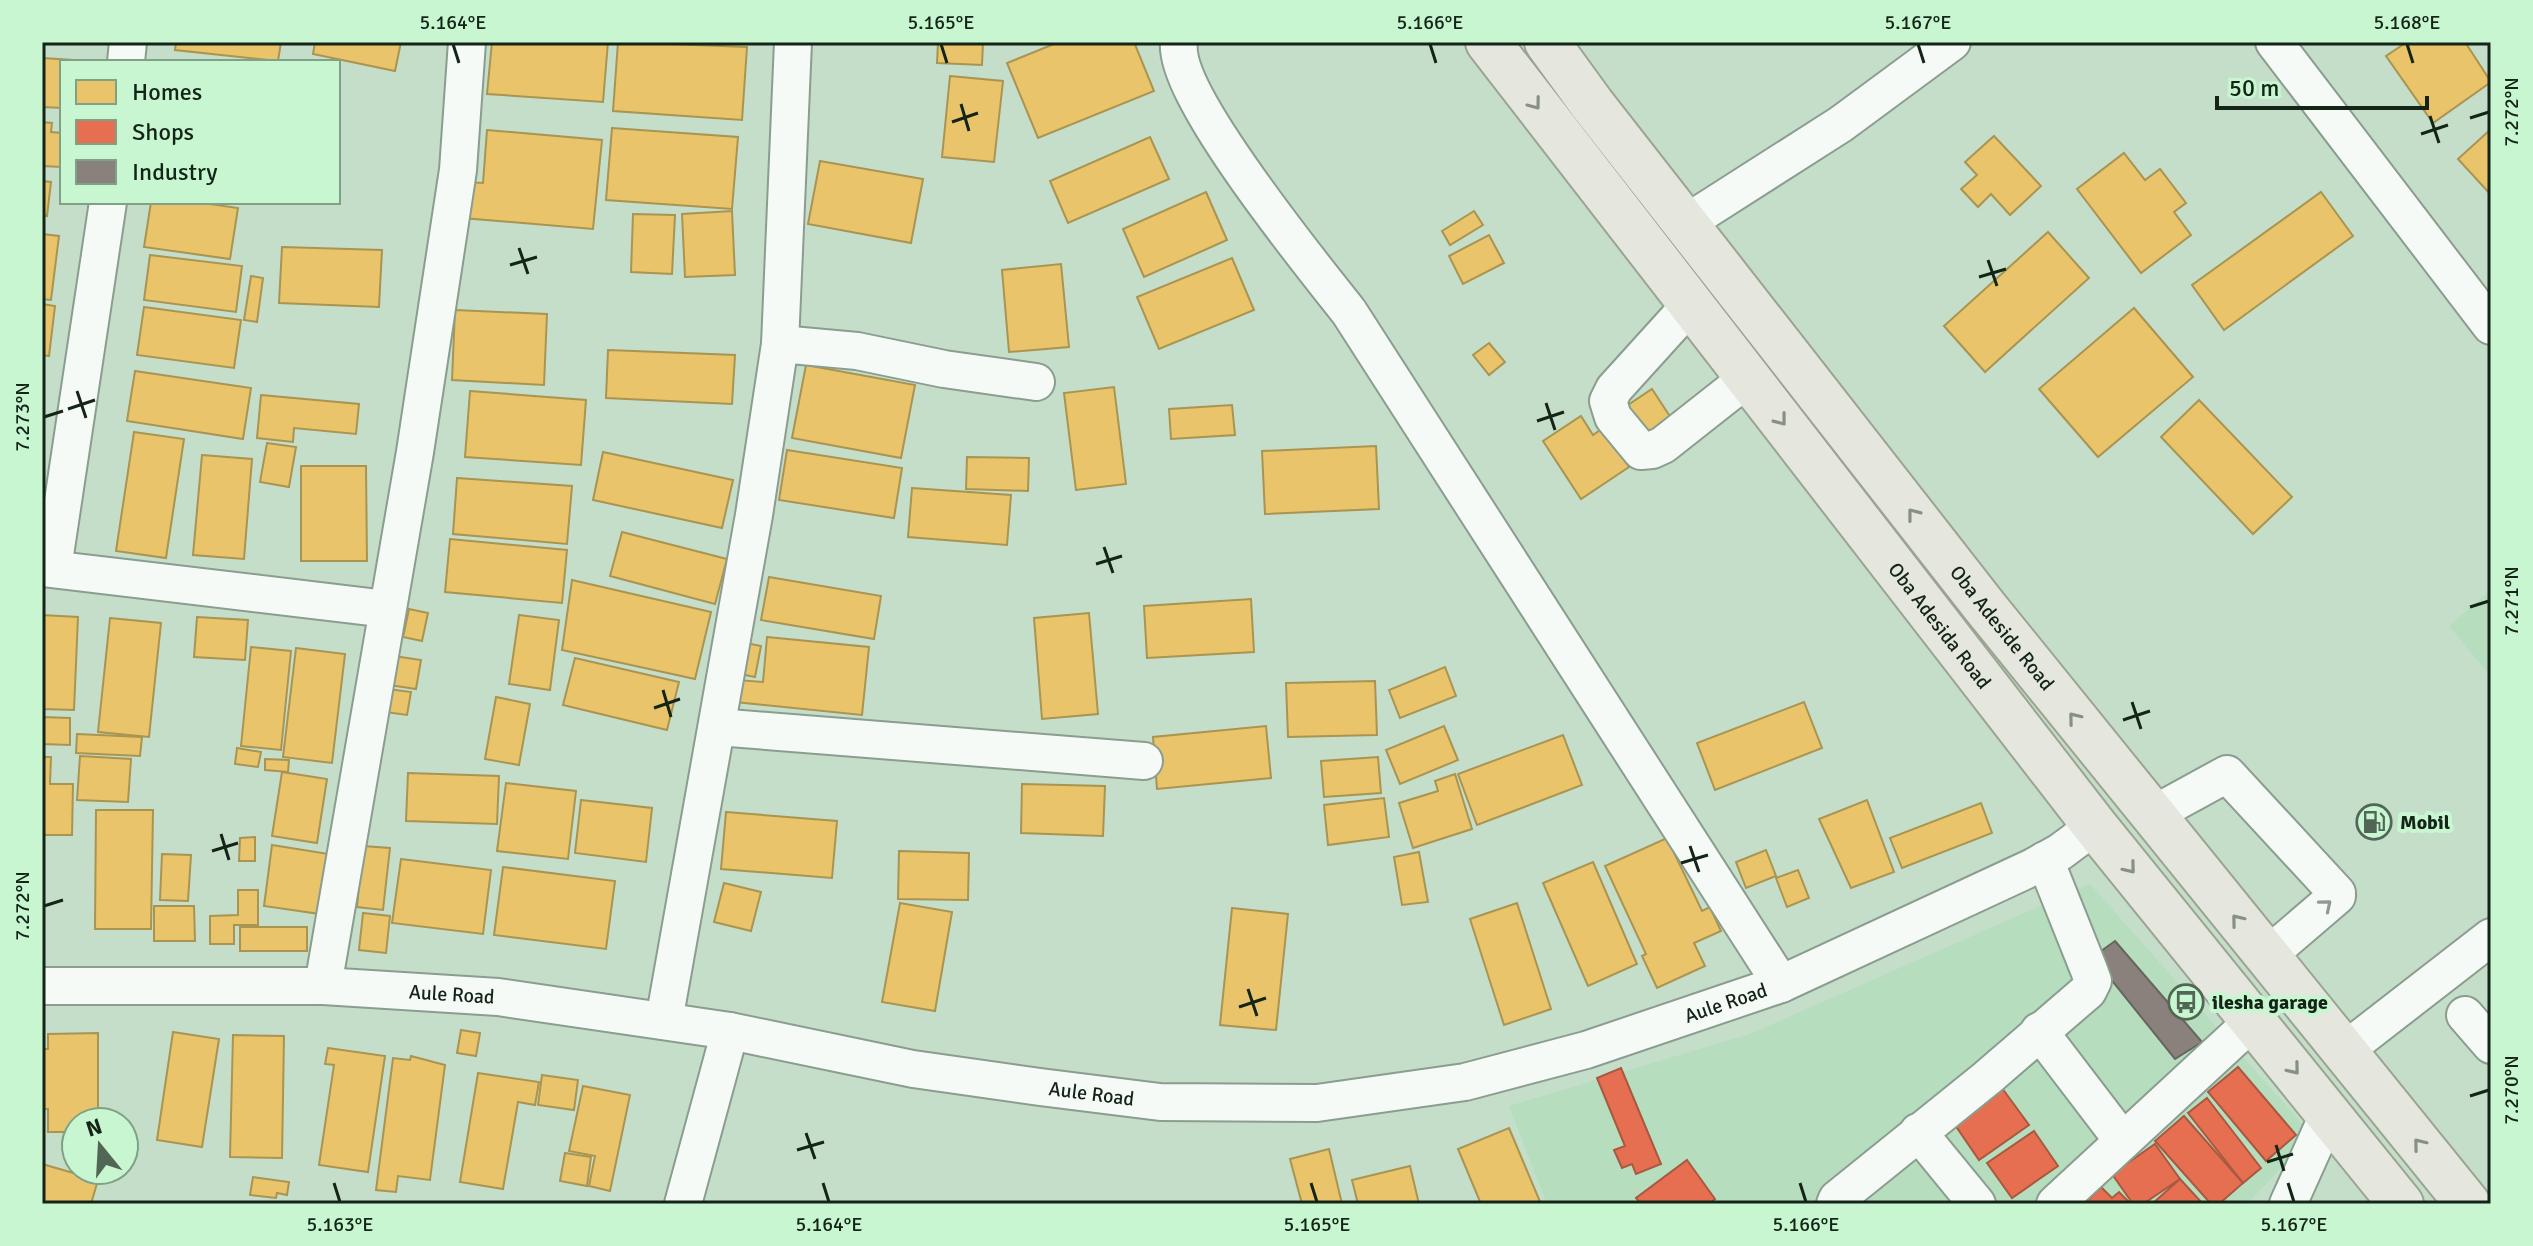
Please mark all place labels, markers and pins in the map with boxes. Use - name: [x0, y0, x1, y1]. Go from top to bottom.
- fuel station icon: Mobil: [2355, 803, 2393, 841]
- place label: Mobil: [2400, 810, 2450, 835]
- bus stop icon: ilesha garage: [2167, 983, 2205, 1021]
- place label: ilesha garage: [2212, 990, 2328, 1015]

